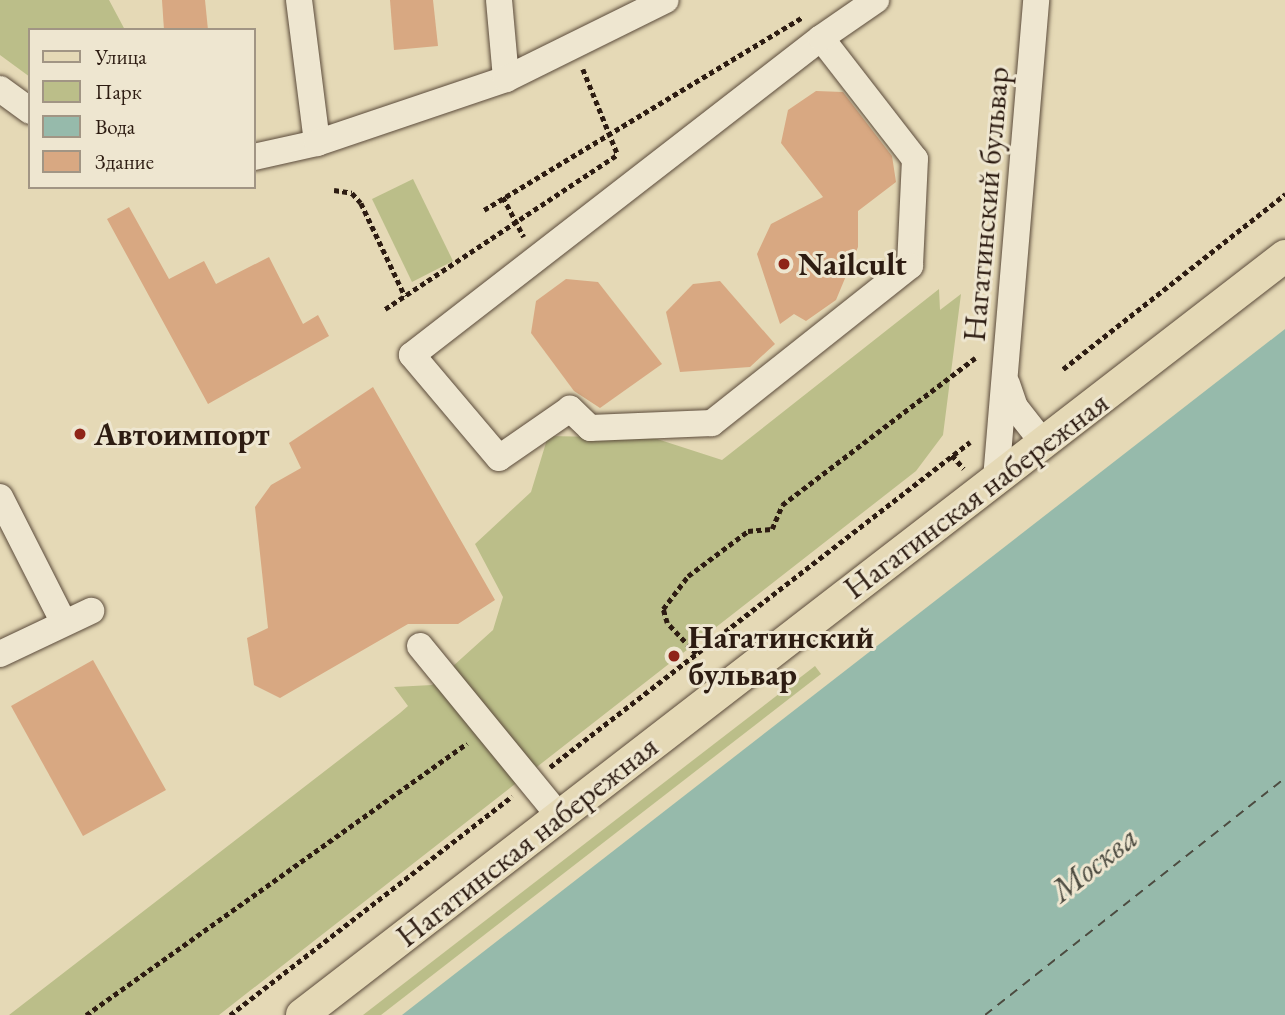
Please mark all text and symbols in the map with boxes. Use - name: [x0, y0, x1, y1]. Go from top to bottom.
- legend: [28, 28, 256, 189]
- text: Улица: [95, 43, 147, 70]
- street label: Нагатинский бульвар: [955, 65, 1017, 343]
- text: Парк: [95, 78, 142, 105]
- text: Вода: [95, 113, 135, 140]
- text: Здание: [95, 148, 154, 175]
- place label: Nailcult: [798, 245, 907, 283]
- marker: Nailcult: [776, 256, 792, 272]
- street label: Нагатинская набережная: [836, 383, 1116, 607]
- place label: Автоимпорт: [94, 415, 270, 453]
- marker: Автоимпорт: [72, 426, 88, 442]
- place label: Нагатинский бульвар: [688, 619, 874, 694]
- marker: Нагатинский бульвар: [666, 648, 682, 664]
- street label: Нагатинская набережная: [388, 727, 666, 955]
- water label: Москва: [1042, 818, 1146, 910]

